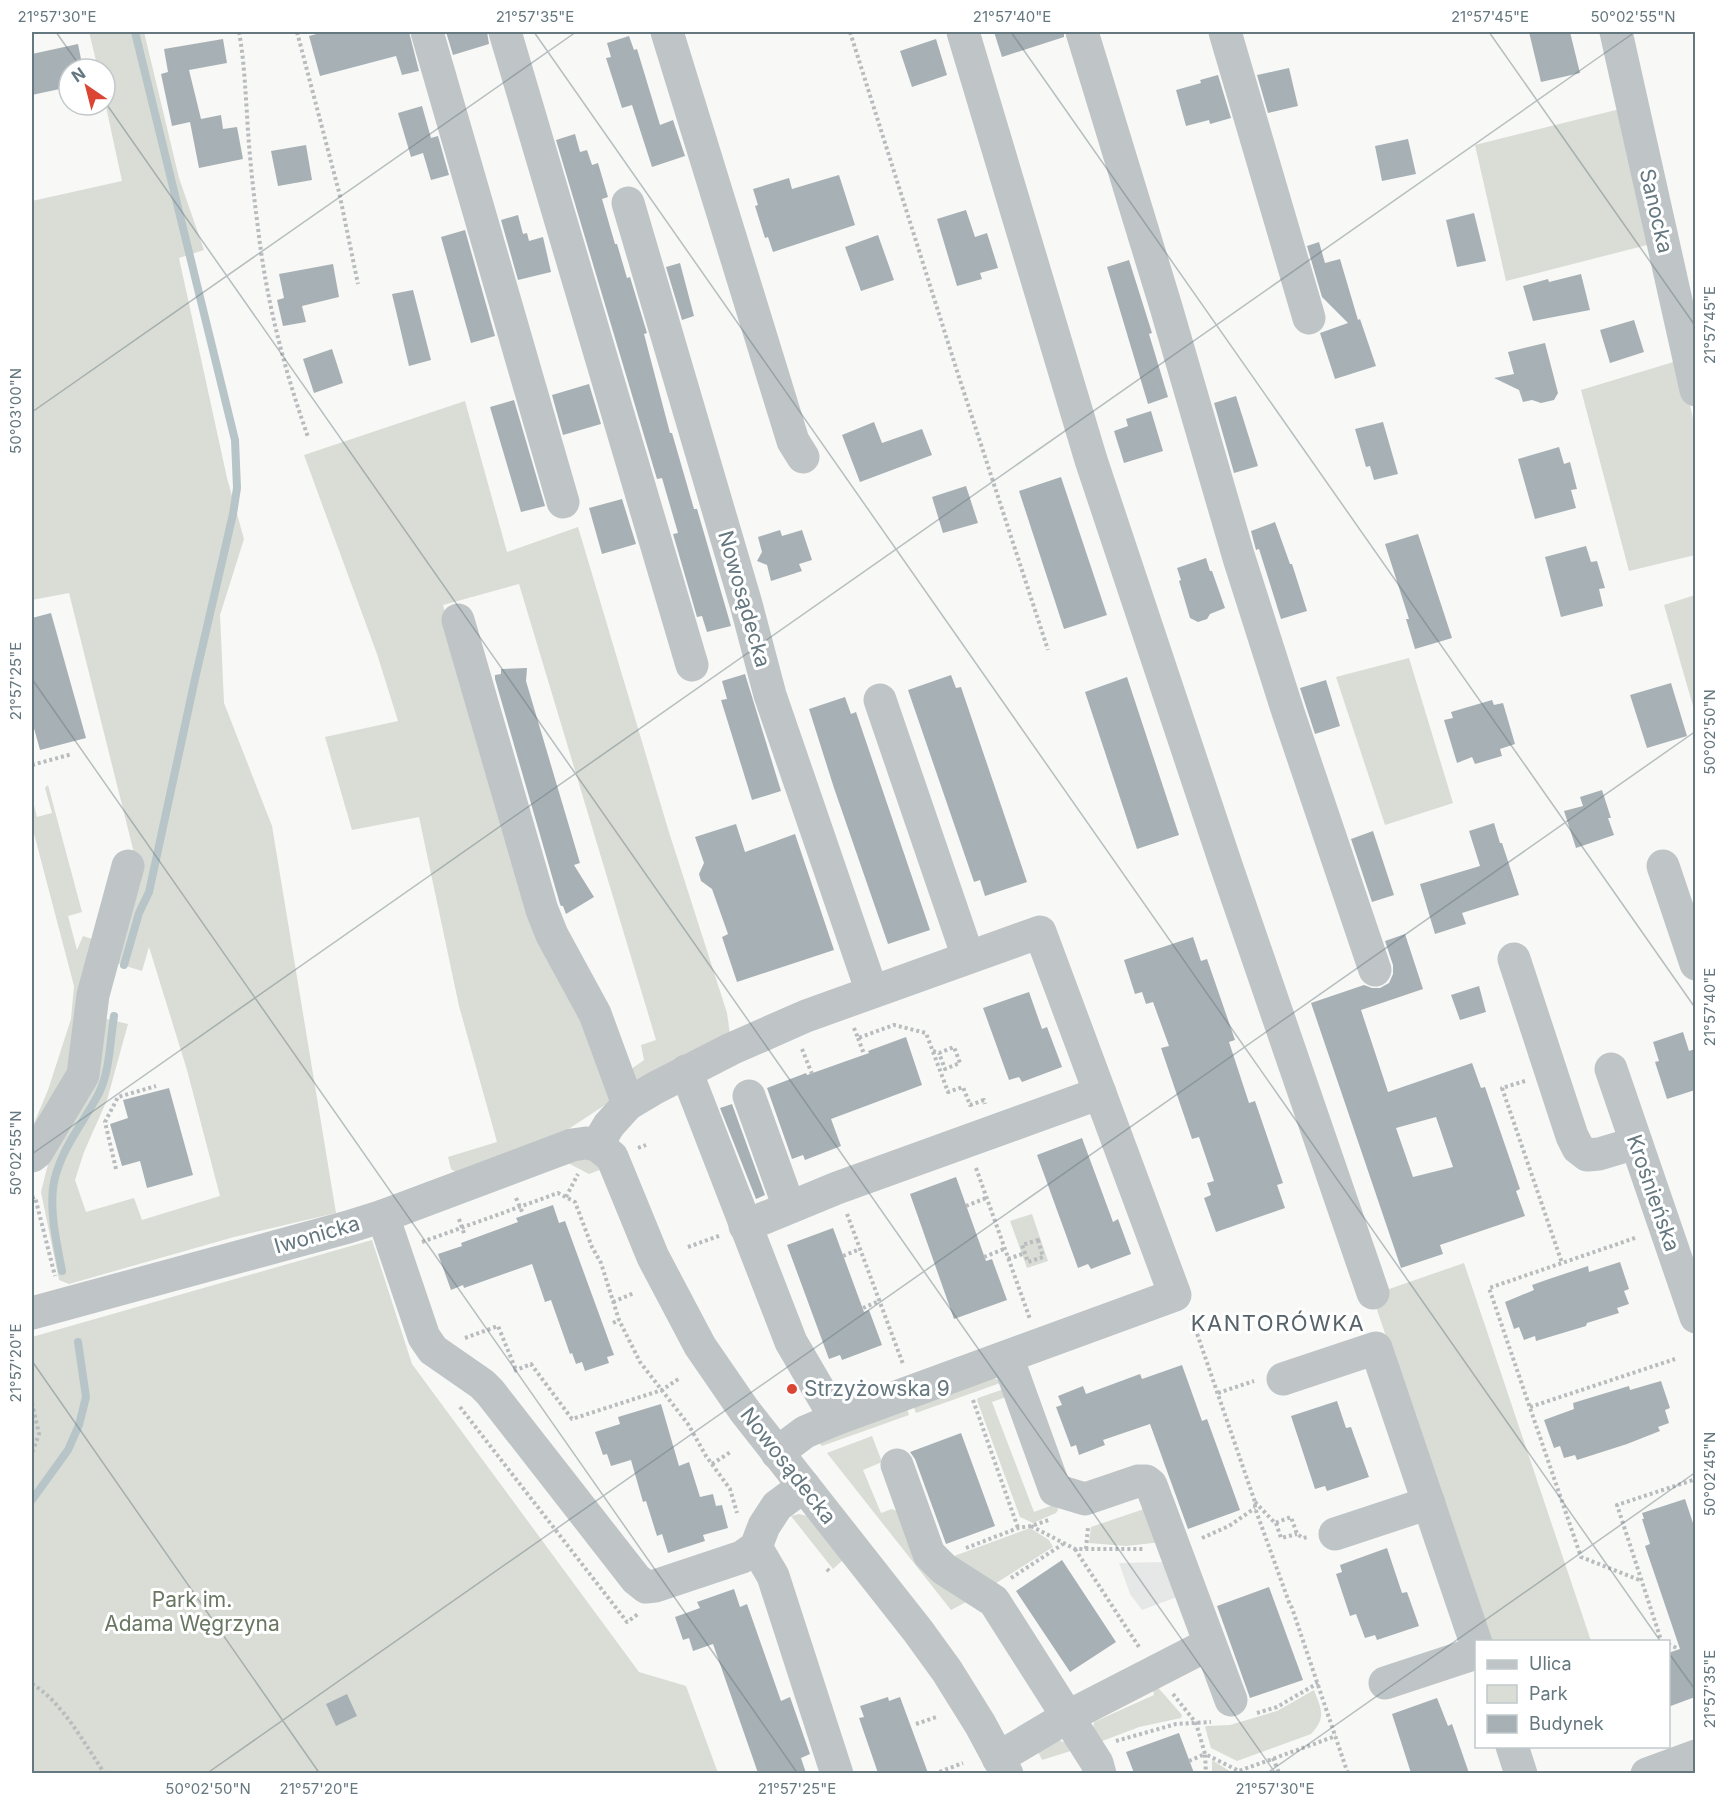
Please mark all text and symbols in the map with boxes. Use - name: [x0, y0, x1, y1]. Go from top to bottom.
- text: 21°57'30"E: [18, 7, 96, 26]
- text: 21°57'35"E: [496, 7, 574, 26]
- text: 21°57'40"E: [973, 7, 1051, 26]
- text: 21°57'45"E: [1451, 7, 1529, 26]
- text: 50°02'55"N: [1590, 7, 1676, 26]
- north arrow: [57, 57, 117, 117]
- text: N: [68, 63, 89, 86]
- street label: Sanocka: [1635, 166, 1678, 255]
- text: 21°57'45"E: [1700, 286, 1719, 364]
- text: 50°03'00"N: [6, 368, 25, 454]
- street label: Nowosądecka: [713, 528, 776, 670]
- text: 21°57'25"E: [6, 642, 25, 720]
- text: 50°02'50"N: [1700, 689, 1719, 775]
- text: 21°57'40"E: [1700, 968, 1719, 1046]
- text: 50°02'55"N: [6, 1110, 25, 1196]
- street label: Krośnieńska: [1622, 1131, 1685, 1255]
- street label: Iwonicka: [271, 1210, 363, 1259]
- district label: KANTORÓWKA: [1191, 1310, 1365, 1336]
- text: 21°57'20"E: [6, 1324, 25, 1402]
- place label: Strzyżowska 9: [804, 1376, 950, 1401]
- marker: Strzyżowska 9: [785, 1382, 799, 1396]
- street label: Nowosądecka: [735, 1403, 842, 1529]
- text: 50°02'45"N: [1700, 1432, 1719, 1516]
- park label: Park im. Adama Węgrzyna: [104, 1587, 280, 1636]
- legend: [1475, 1640, 1670, 1748]
- text: 21°57'35"E: [1700, 1650, 1719, 1728]
- text: Ulica: [1529, 1653, 1572, 1674]
- text: Park: [1529, 1683, 1568, 1704]
- text: Budynek: [1529, 1713, 1604, 1734]
- text: 50°02'50"N: [165, 1779, 251, 1798]
- text: 21°57'20"E: [280, 1779, 358, 1798]
- text: 21°57'25"E: [758, 1779, 836, 1798]
- text: 21°57'30"E: [1236, 1779, 1314, 1798]

